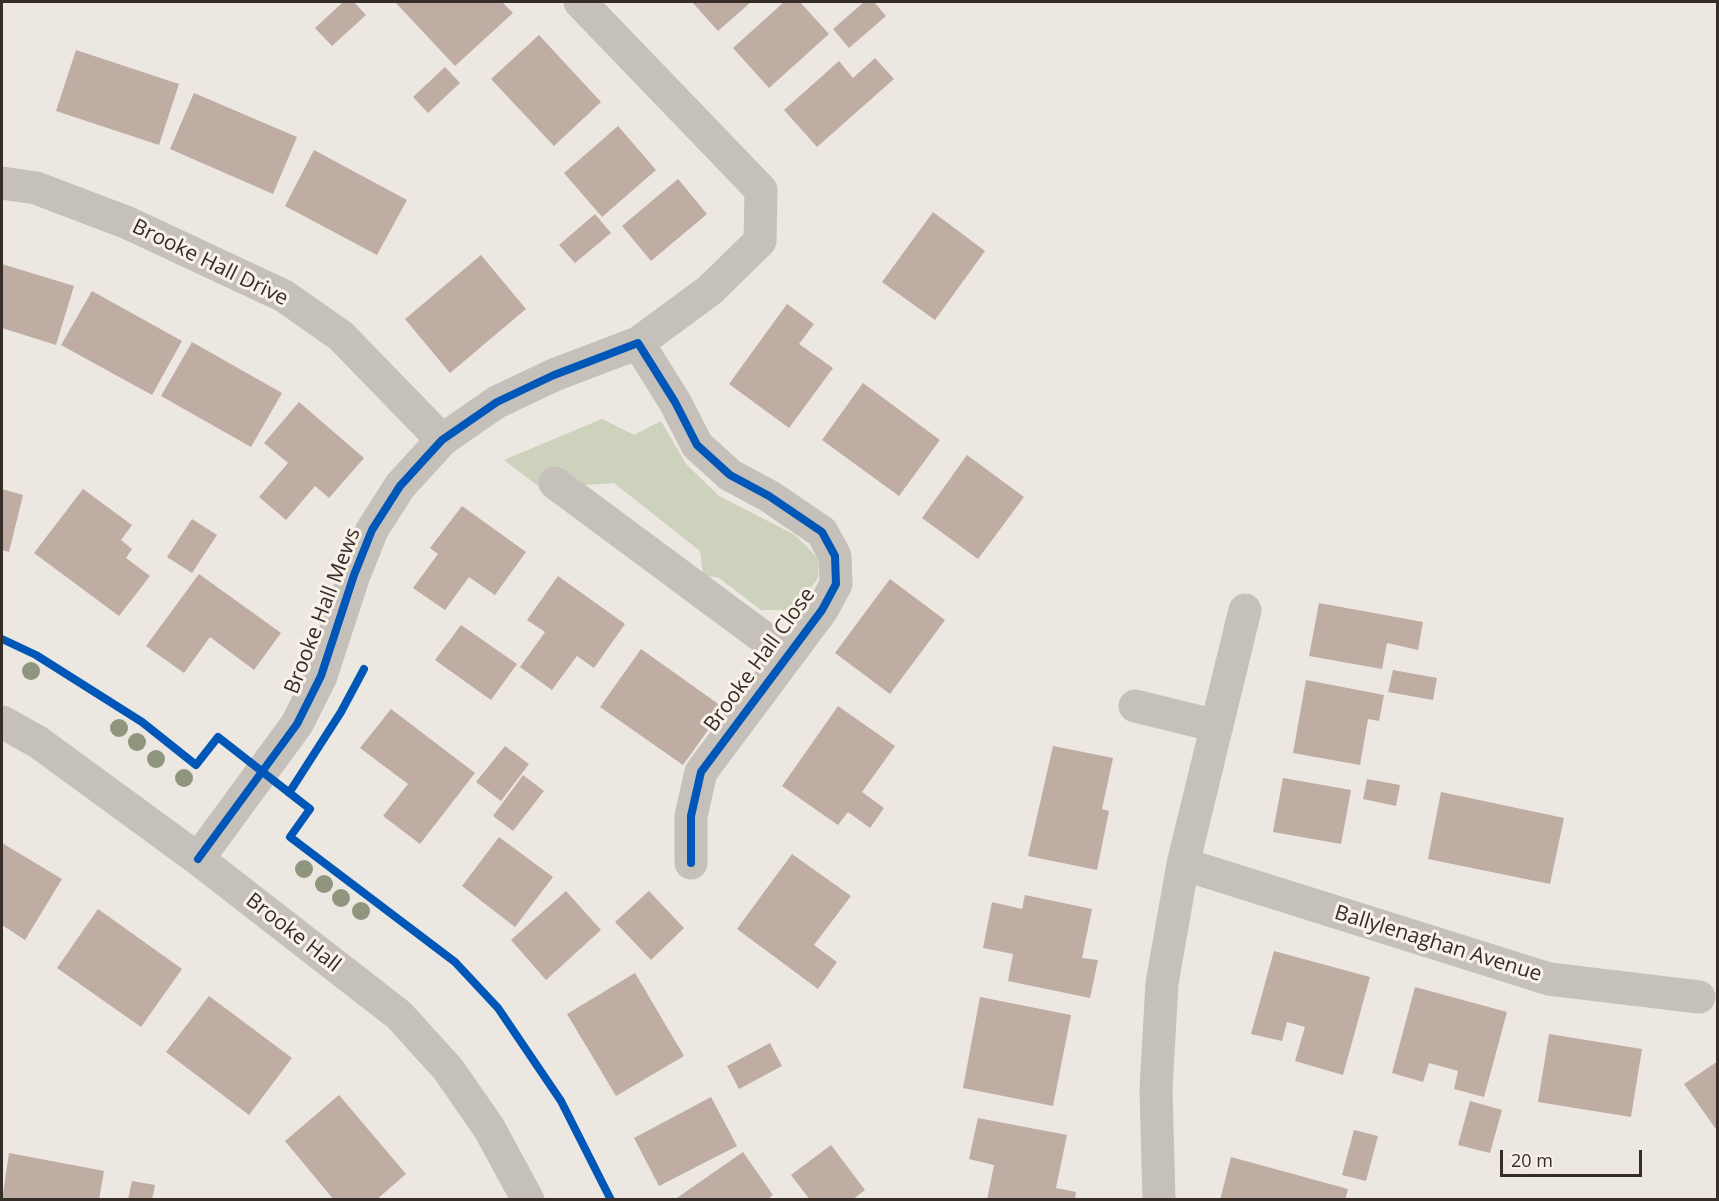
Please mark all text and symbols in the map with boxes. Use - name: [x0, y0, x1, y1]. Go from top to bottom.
- street label: Brooke Hall Drive: [128, 214, 292, 312]
- street label: Brooke Hall Mews: [280, 524, 366, 698]
- street label: Brooke Hall Close: [699, 583, 821, 737]
- street label: Brooke Hall: [241, 888, 345, 978]
- street label: Ballylenaghan Avenue: [1331, 900, 1545, 988]
- scale bar: [1503, 1138, 1646, 1176]
- text: 20 m: [1511, 1148, 1553, 1172]

